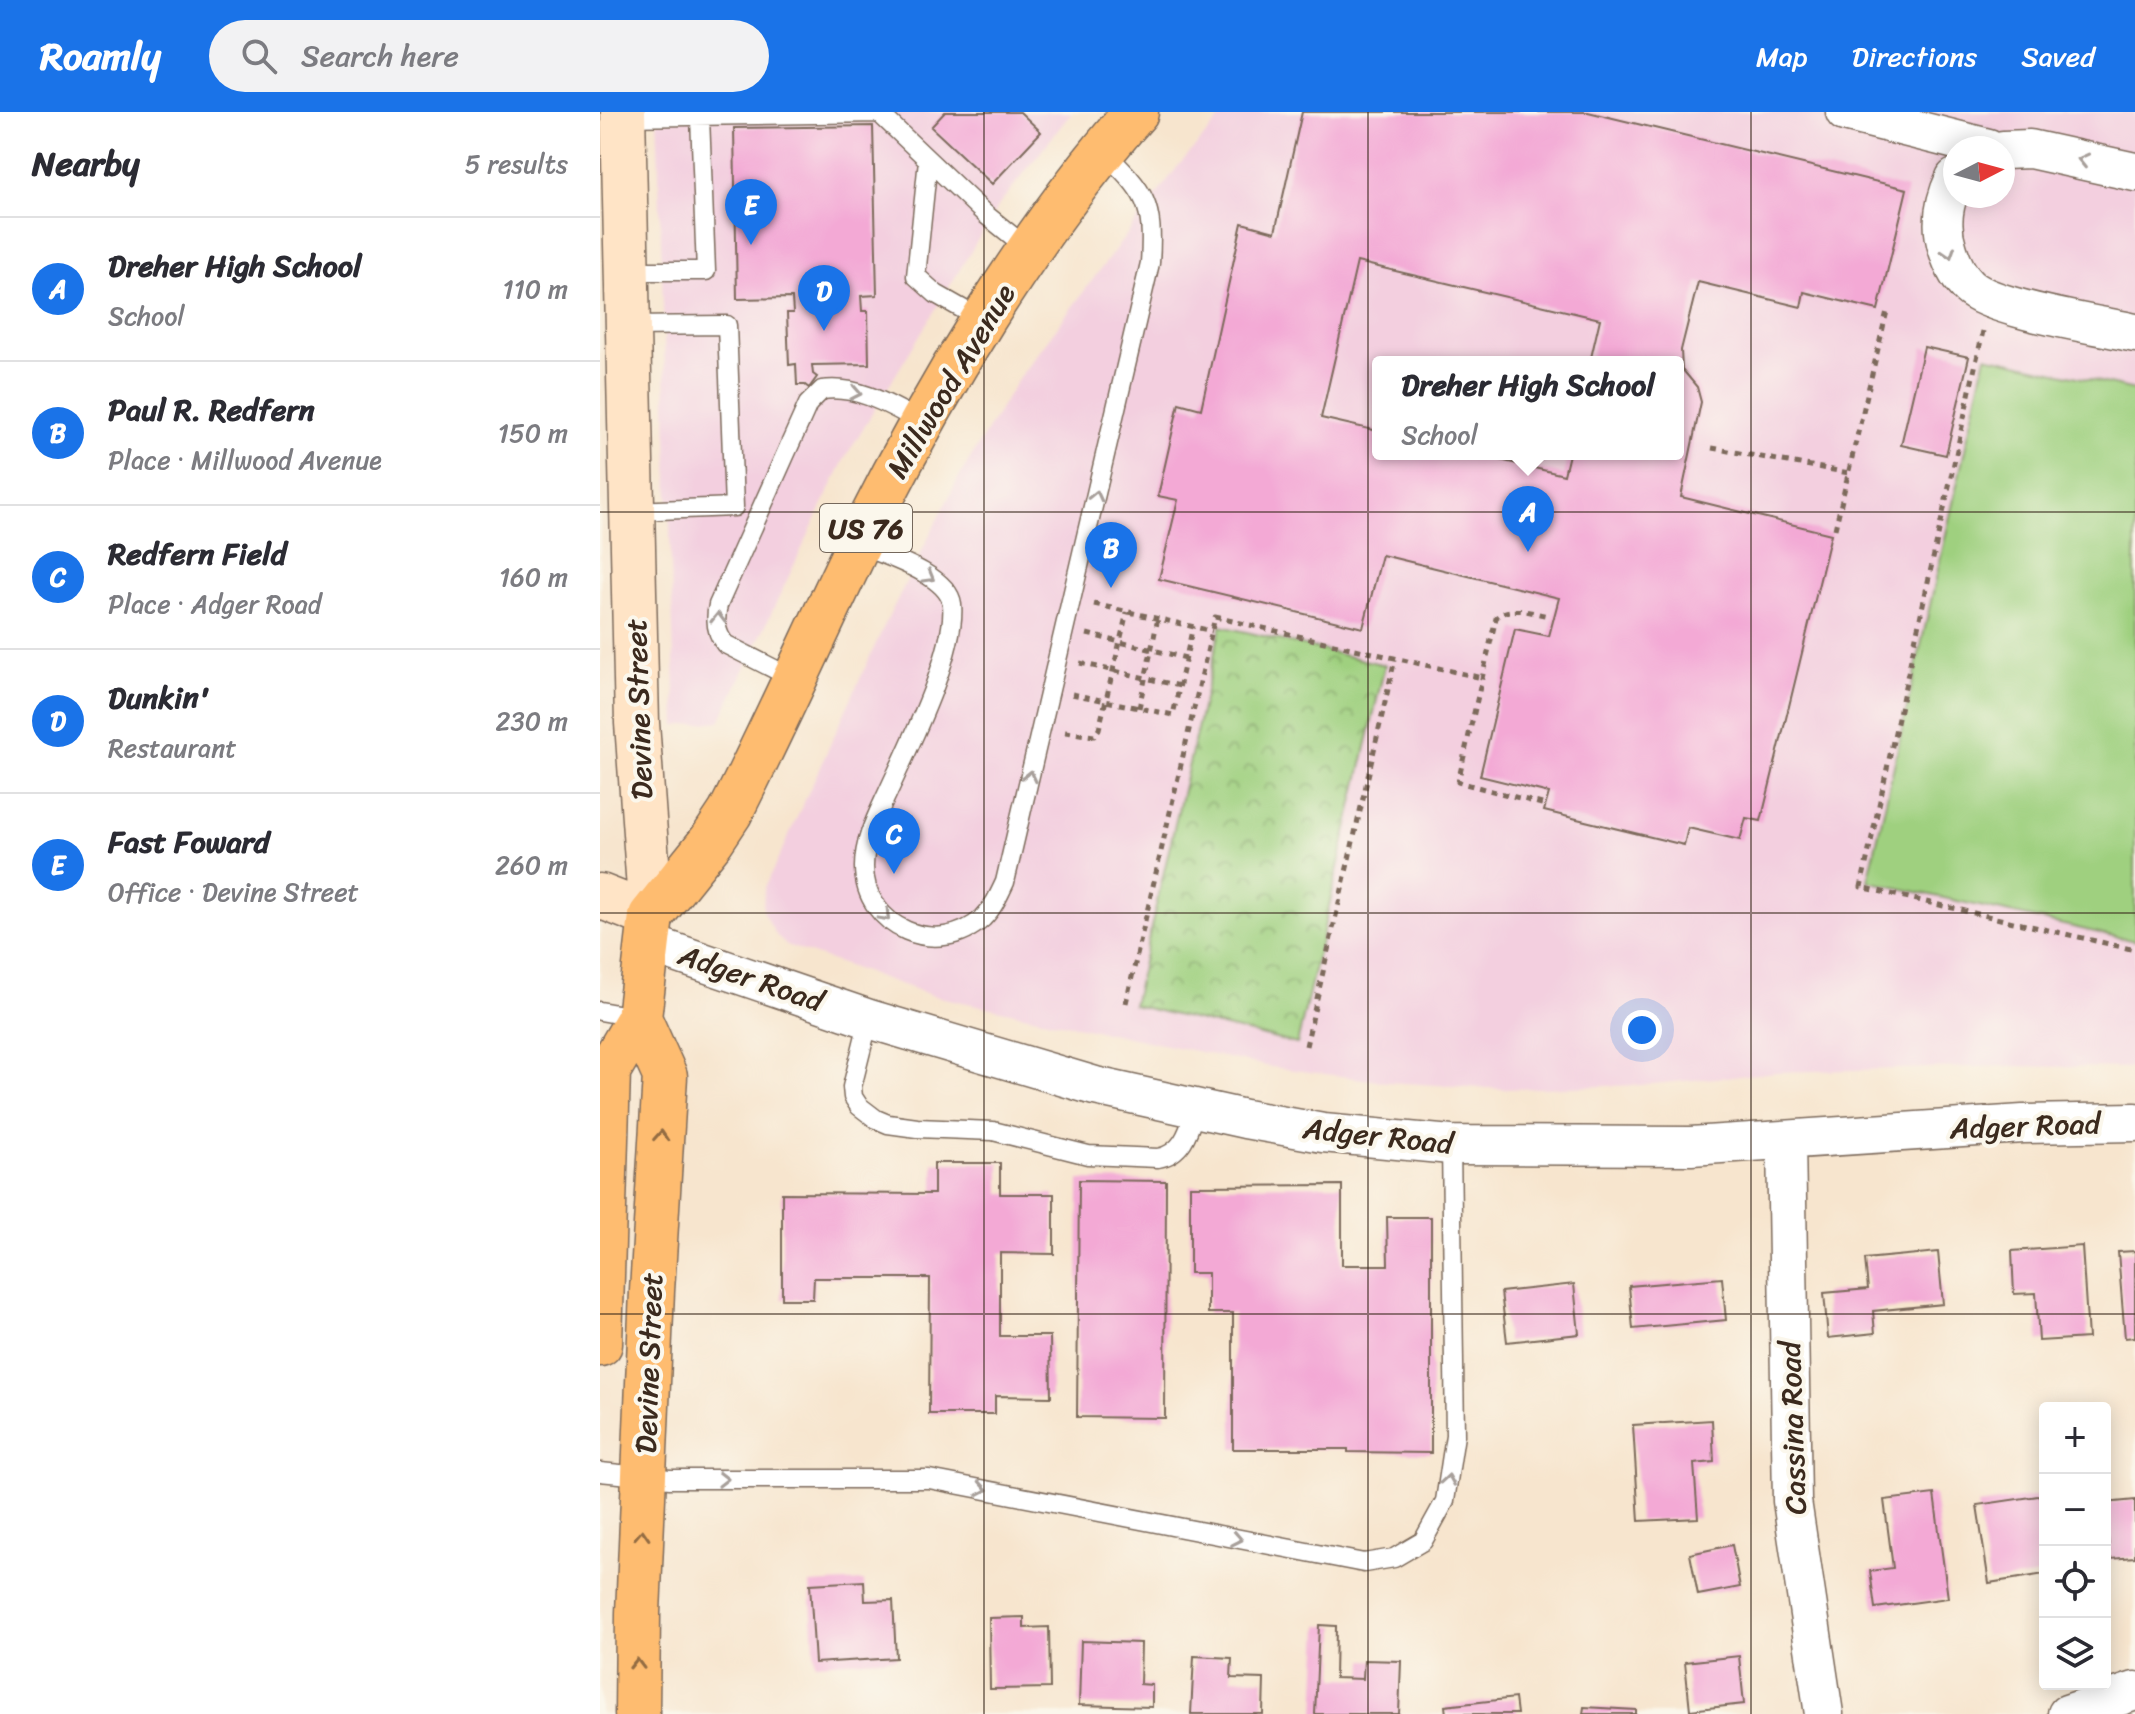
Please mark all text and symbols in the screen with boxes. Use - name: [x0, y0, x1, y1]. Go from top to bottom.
- search box: [209, 20, 769, 92]
- text: Roamly: [40, 23, 161, 90]
- text: Search here: [301, 29, 459, 83]
- text: Map: [1756, 32, 1808, 81]
- text: Directions: [1852, 32, 1977, 81]
- text: Saved: [2021, 32, 2095, 81]
- icon: search: [237, 34, 281, 78]
- text: Nearby: [32, 134, 140, 194]
- north arrow: [1943, 136, 2015, 208]
- text: 5 results: [465, 141, 568, 187]
- one-way arrow: [2076, 153, 2090, 170]
- pin: E: [725, 179, 777, 245]
- text: Dreher High School: [108, 239, 362, 293]
- one-way arrow: [1939, 245, 1955, 259]
- pin: D: [798, 265, 850, 331]
- text: A: [49, 266, 67, 312]
- text: 110 m: [503, 266, 568, 312]
- street label: Millwood Avenue: [871, 273, 1031, 489]
- text: School: [108, 293, 185, 339]
- popup: [1372, 356, 1684, 460]
- text: Dreher High School: [1401, 358, 1655, 412]
- text: Paul R. Redfern: [108, 383, 315, 437]
- one-way arrow: [849, 383, 863, 400]
- text: B: [50, 410, 66, 456]
- text: 150 m: [498, 410, 568, 456]
- text: School: [1401, 412, 1478, 458]
- text: Place · Millwood Avenue: [108, 437, 382, 483]
- pin: A: [1502, 486, 1554, 552]
- one-way arrow: [1086, 490, 1103, 503]
- road number: US 76: [820, 504, 912, 552]
- pin: B: [1085, 522, 1137, 588]
- text: Redfern Field: [108, 527, 287, 581]
- text: C: [50, 554, 66, 600]
- text: 160 m: [499, 554, 568, 600]
- one-way arrow: [920, 567, 935, 583]
- text: Place · Adger Road: [108, 581, 322, 627]
- one-way arrow: [709, 611, 727, 624]
- street label: Devine Street: [609, 618, 669, 800]
- text: Dunkin': [108, 671, 210, 725]
- text: D: [50, 698, 66, 744]
- text: 230 m: [496, 698, 568, 744]
- text: Restaurant: [108, 725, 237, 771]
- one-way arrow: [1021, 770, 1038, 784]
- pin: C: [868, 808, 920, 874]
- text: Fast Foward: [108, 815, 270, 869]
- text: E: [51, 842, 65, 888]
- text: 260 m: [495, 842, 568, 888]
- text: Office · Devine Street: [108, 869, 359, 915]
- one-way arrow: [876, 907, 891, 921]
- street label: Adger Road: [670, 928, 833, 1029]
- your location: [1622, 1010, 1662, 1050]
- street label: Adger Road: [1948, 1096, 2103, 1156]
- street label: Adger Road: [1299, 1101, 1458, 1171]
- one-way arrow: [652, 1129, 669, 1142]
- street label: Devine Street: [619, 1272, 679, 1454]
- street label: Cassina Road: [1763, 1338, 1823, 1515]
- map controls: [2039, 1402, 2111, 1690]
- button: +: [2039, 1402, 2111, 1474]
- one-way arrow: [717, 1470, 730, 1488]
- one-way arrow: [1439, 1474, 1456, 1487]
- button: −: [2039, 1474, 2111, 1546]
- one-way arrow: [975, 1479, 988, 1496]
- one-way arrow: [633, 1529, 650, 1542]
- one-way arrow: [1230, 1529, 1244, 1546]
- button: locate: [2039, 1546, 2111, 1618]
- button: layers: [2039, 1618, 2111, 1690]
- one-way arrow: [629, 1657, 646, 1670]

